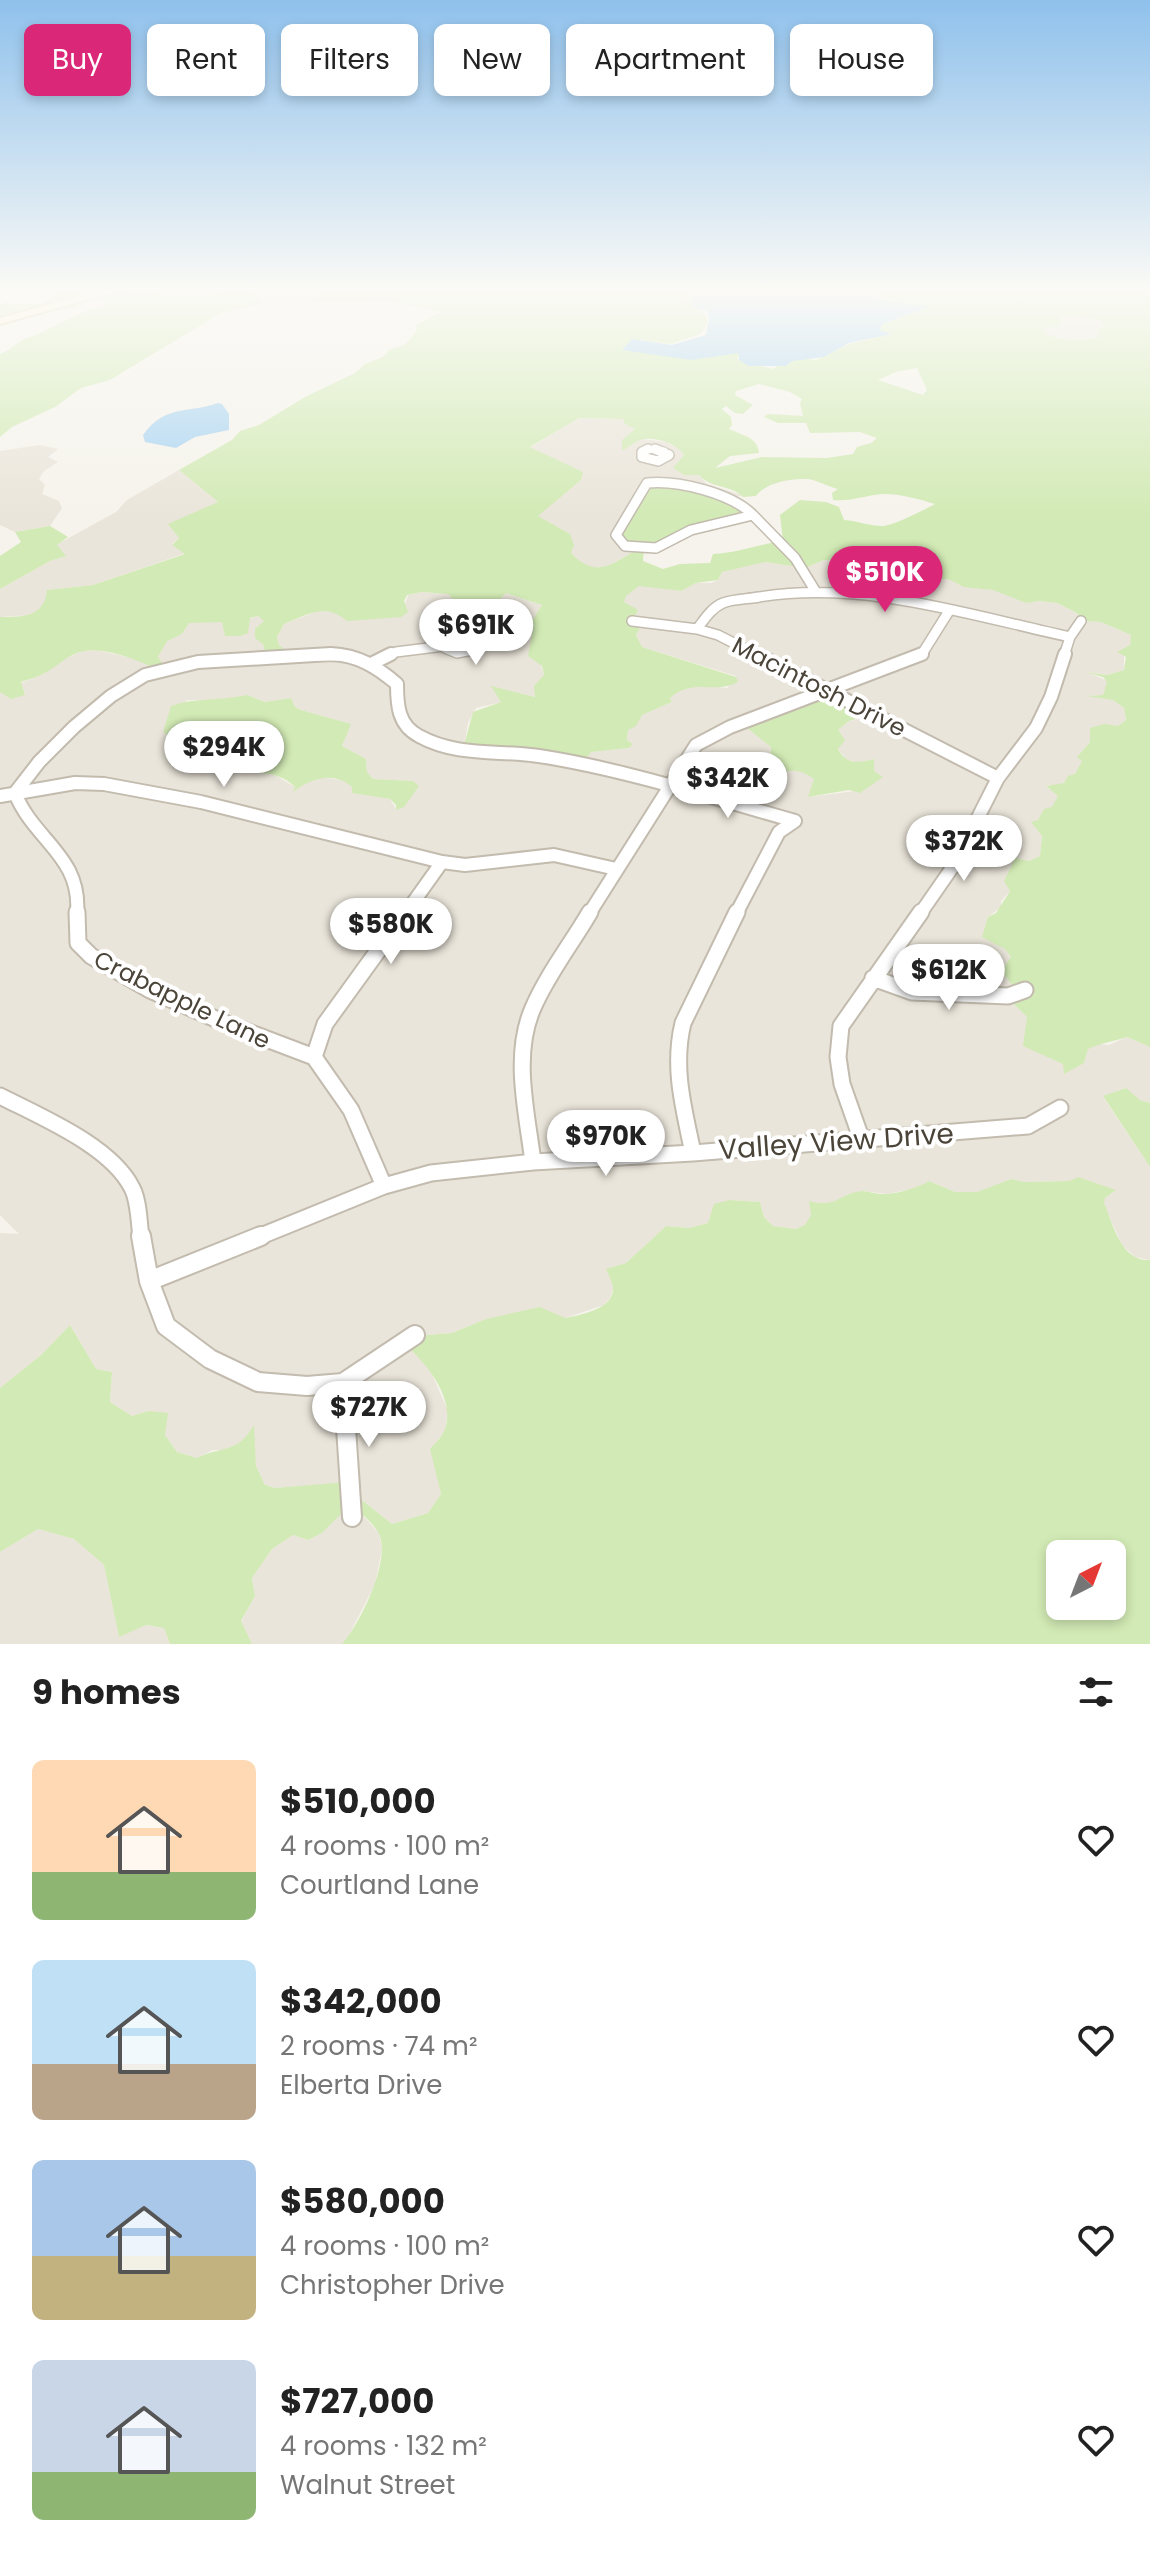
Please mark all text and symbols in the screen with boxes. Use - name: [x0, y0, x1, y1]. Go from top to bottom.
- chip: Buy: [24, 24, 131, 96]
- chip: Rent: [147, 24, 265, 96]
- chip: Filters: [281, 24, 418, 96]
- chip: New: [434, 24, 550, 96]
- chip: Apartment: [566, 24, 774, 96]
- chip: House: [790, 24, 933, 96]
- pin: $510K: [829, 546, 941, 614]
- text: $510K: [846, 554, 924, 590]
- pin: $691K: [420, 599, 532, 667]
- text: $691K: [437, 607, 515, 643]
- street label: Macintosh Drive: [727, 628, 912, 745]
- pin: $294K: [168, 721, 280, 789]
- text: $294K: [182, 729, 266, 765]
- pin: $342K: [672, 752, 784, 820]
- text: $342K: [686, 760, 770, 796]
- pin: $372K: [908, 815, 1020, 883]
- text: $372K: [924, 823, 1004, 859]
- pin: $580K: [335, 898, 447, 966]
- text: $580K: [348, 906, 434, 942]
- street label: Crabapple Lane: [88, 942, 276, 1057]
- pin: $612K: [893, 944, 1005, 1012]
- text: $612K: [911, 952, 987, 988]
- pin: $970K: [550, 1110, 662, 1178]
- street label: Valley View Drive: [717, 1114, 955, 1169]
- text: $970K: [565, 1118, 647, 1154]
- pin: $727K: [313, 1381, 425, 1449]
- text: $727K: [330, 1389, 408, 1425]
- north arrow: [1046, 1540, 1126, 1620]
- map controls: [1046, 1540, 1126, 1620]
- text: 9 homes: [32, 1668, 181, 1716]
- icon: filters: [1074, 1670, 1118, 1714]
- text: $510,000: [280, 1777, 436, 1825]
- icon: home: [96, 1792, 192, 1888]
- icon: heart: [1074, 1818, 1118, 1862]
- text: 4 rooms · 100 m²: [280, 1828, 489, 1864]
- text: Courtland Lane: [280, 1867, 479, 1903]
- text: $342,000: [280, 1977, 442, 2025]
- icon: home: [96, 1992, 192, 2088]
- icon: heart: [1074, 2018, 1118, 2062]
- text: 2 rooms · 74 m²: [280, 2028, 477, 2064]
- text: Elberta Drive: [280, 2067, 442, 2103]
- text: $580,000: [280, 2177, 445, 2225]
- icon: home: [96, 2192, 192, 2288]
- icon: heart: [1074, 2218, 1118, 2262]
- text: 4 rooms · 100 m²: [280, 2228, 489, 2264]
- text: Christopher Drive: [280, 2267, 505, 2303]
- text: $727,000: [280, 2377, 434, 2425]
- icon: home: [96, 2392, 192, 2488]
- icon: heart: [1074, 2418, 1118, 2462]
- text: 4 rooms · 132 m²: [280, 2428, 487, 2464]
- text: Walnut Street: [280, 2467, 455, 2503]

